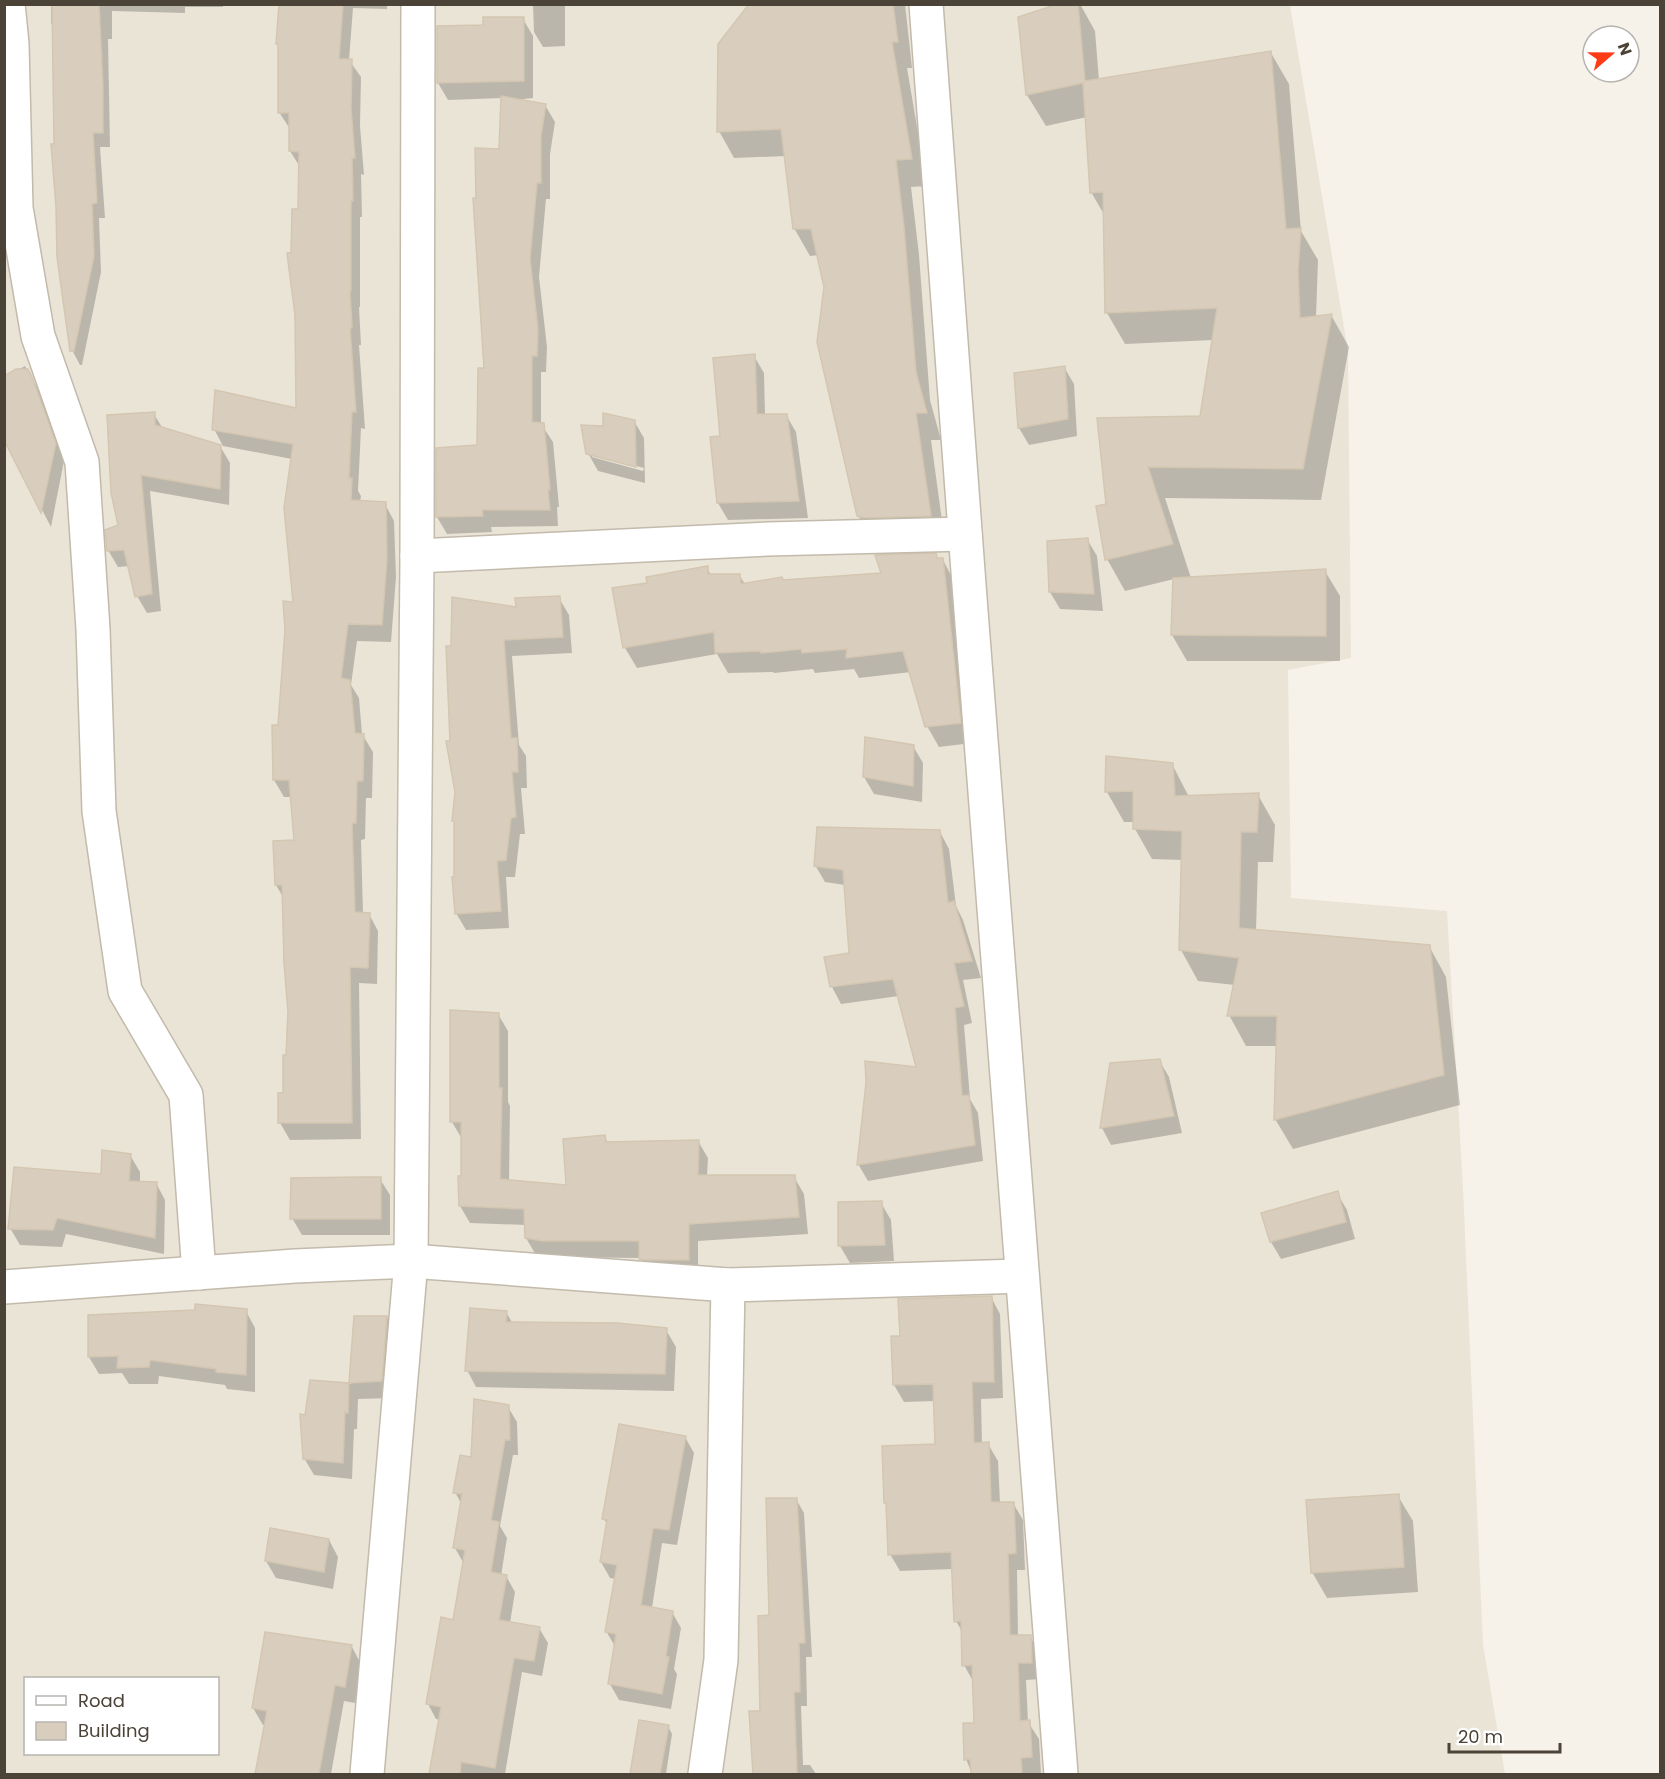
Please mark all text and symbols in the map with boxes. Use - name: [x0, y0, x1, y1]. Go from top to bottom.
- north arrow: [1581, 24, 1641, 84]
- text: N: [1612, 39, 1637, 59]
- legend: [24, 1677, 219, 1755]
- text: Road: [78, 1688, 125, 1713]
- scale bar: [1449, 1716, 1560, 1754]
- text: Building: [78, 1718, 150, 1743]
- text: 20 m: [1458, 1724, 1503, 1749]

